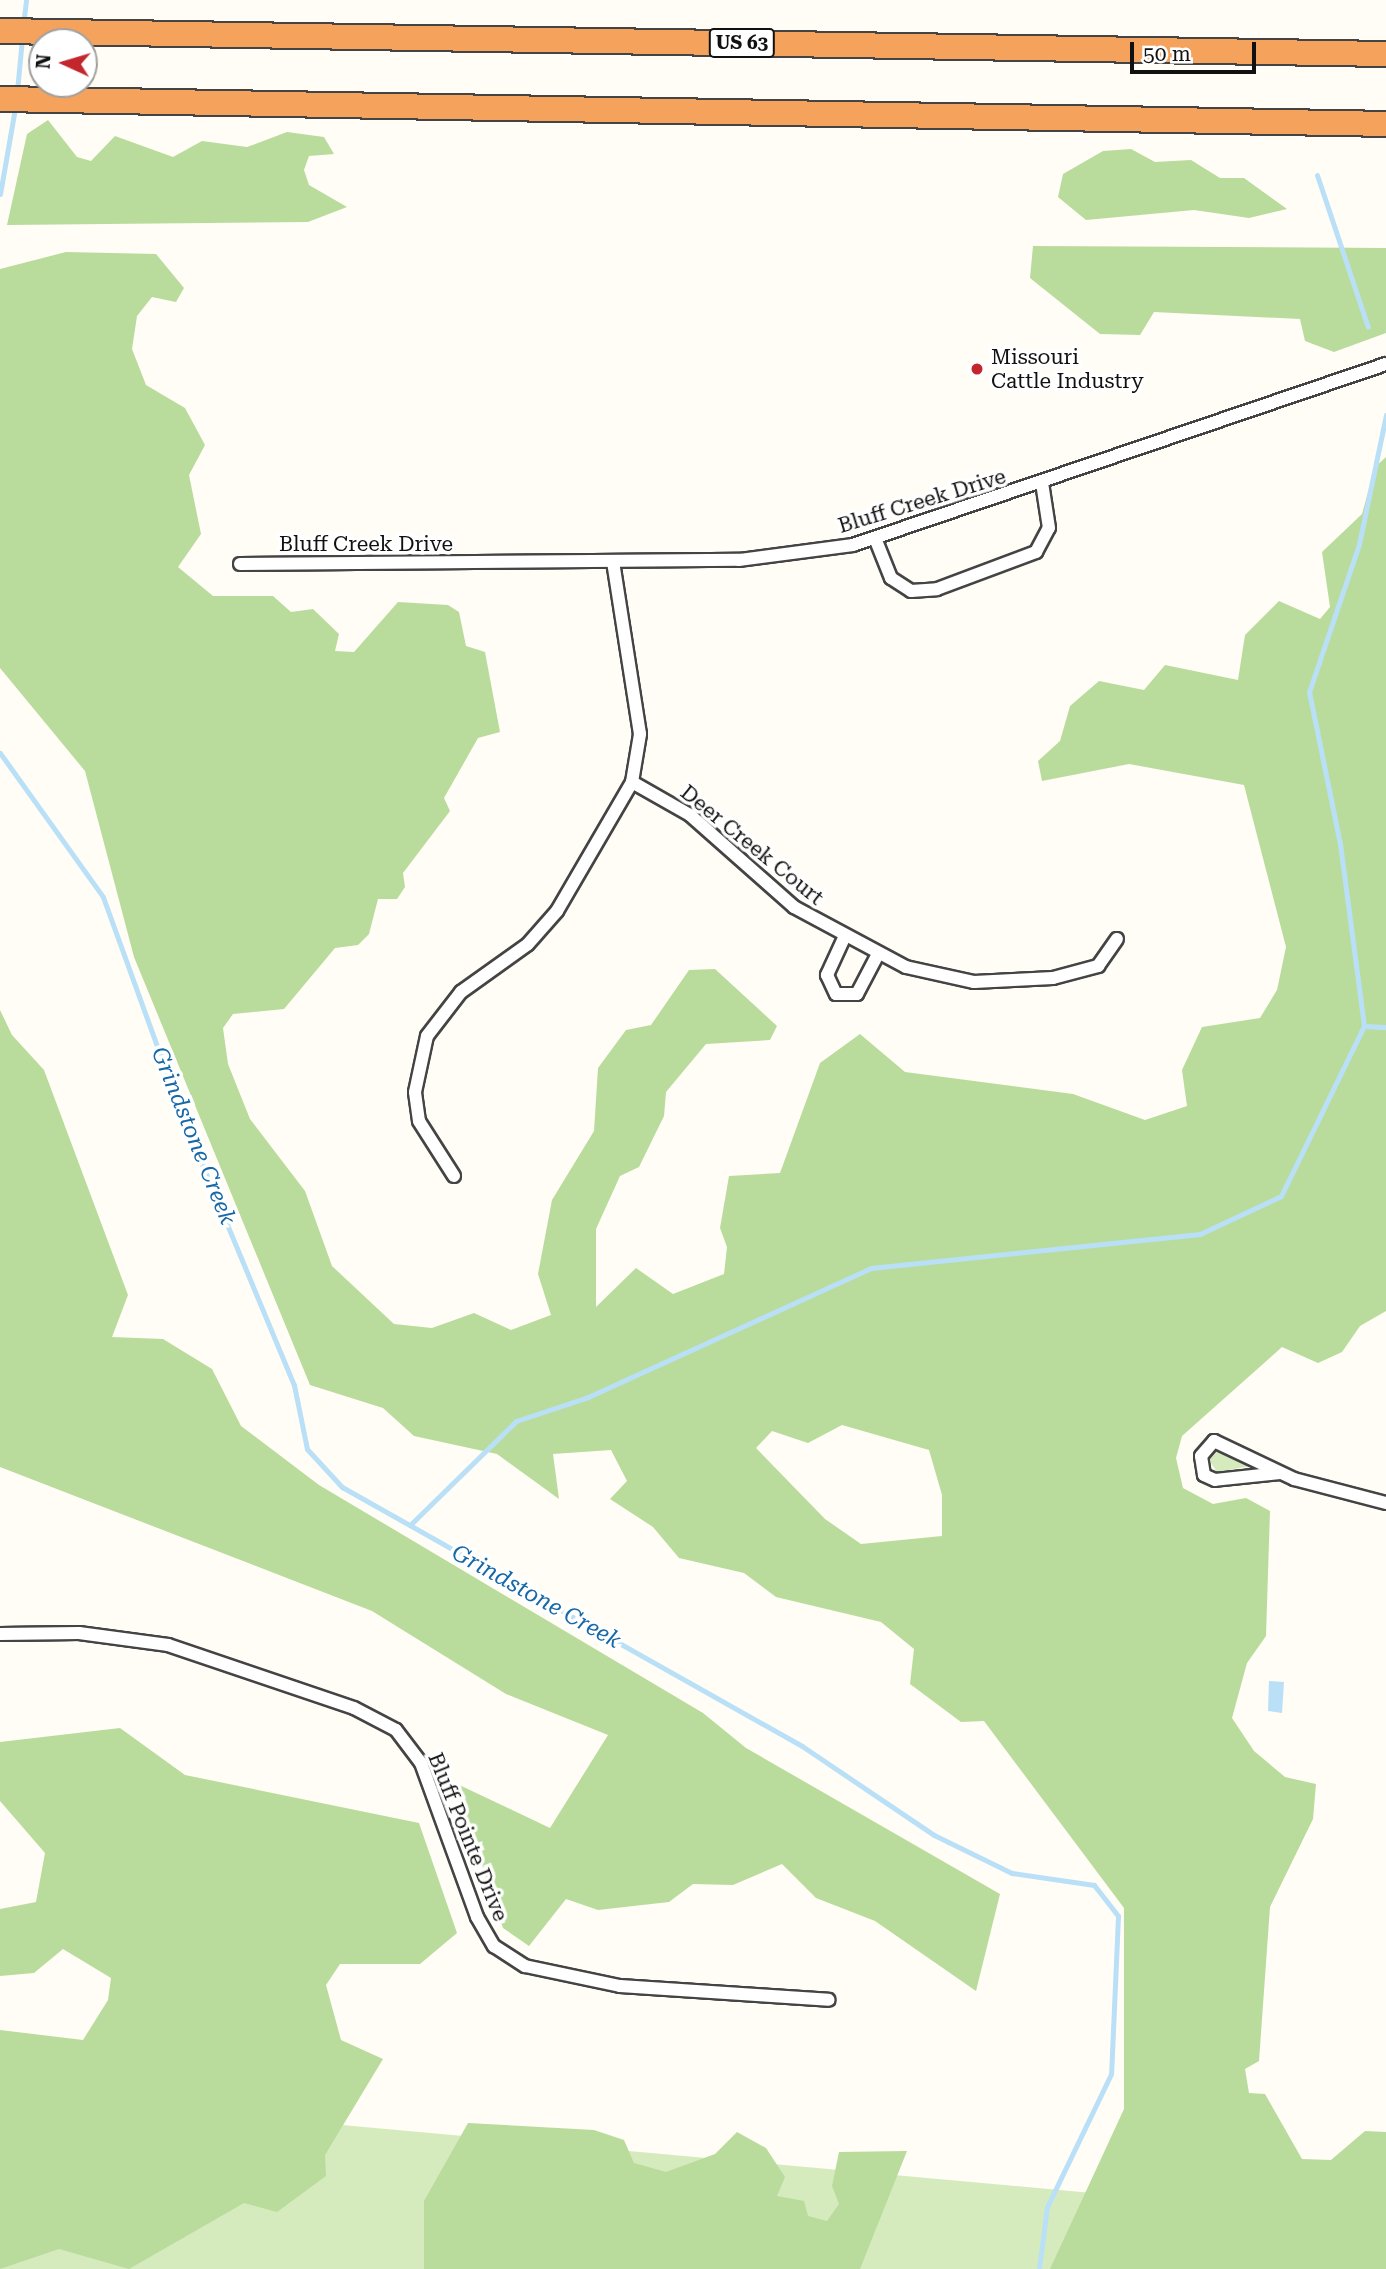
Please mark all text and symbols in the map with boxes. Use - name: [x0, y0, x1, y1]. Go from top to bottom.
- north arrow: [28, 28, 98, 98]
- road number: US 63: [709, 28, 775, 58]
- scale bar: [1134, 28, 1260, 72]
- text: 50 m: [1143, 42, 1191, 66]
- text: N: [32, 54, 56, 70]
- place label: Missouri Cattle Industry: [991, 344, 1144, 394]
- marker: Missouri Cattle Industry: [969, 361, 985, 377]
- street label: Bluff Creek Drive: [835, 463, 1009, 539]
- street label: Bluff Creek Drive: [279, 531, 453, 557]
- street label: Deer Creek Court: [675, 780, 829, 910]
- water label: Grindstone Creek: [145, 1043, 241, 1229]
- water label: Grindstone Creek: [447, 1539, 625, 1655]
- street label: Bluff Pointe Drive: [423, 1749, 513, 1925]

